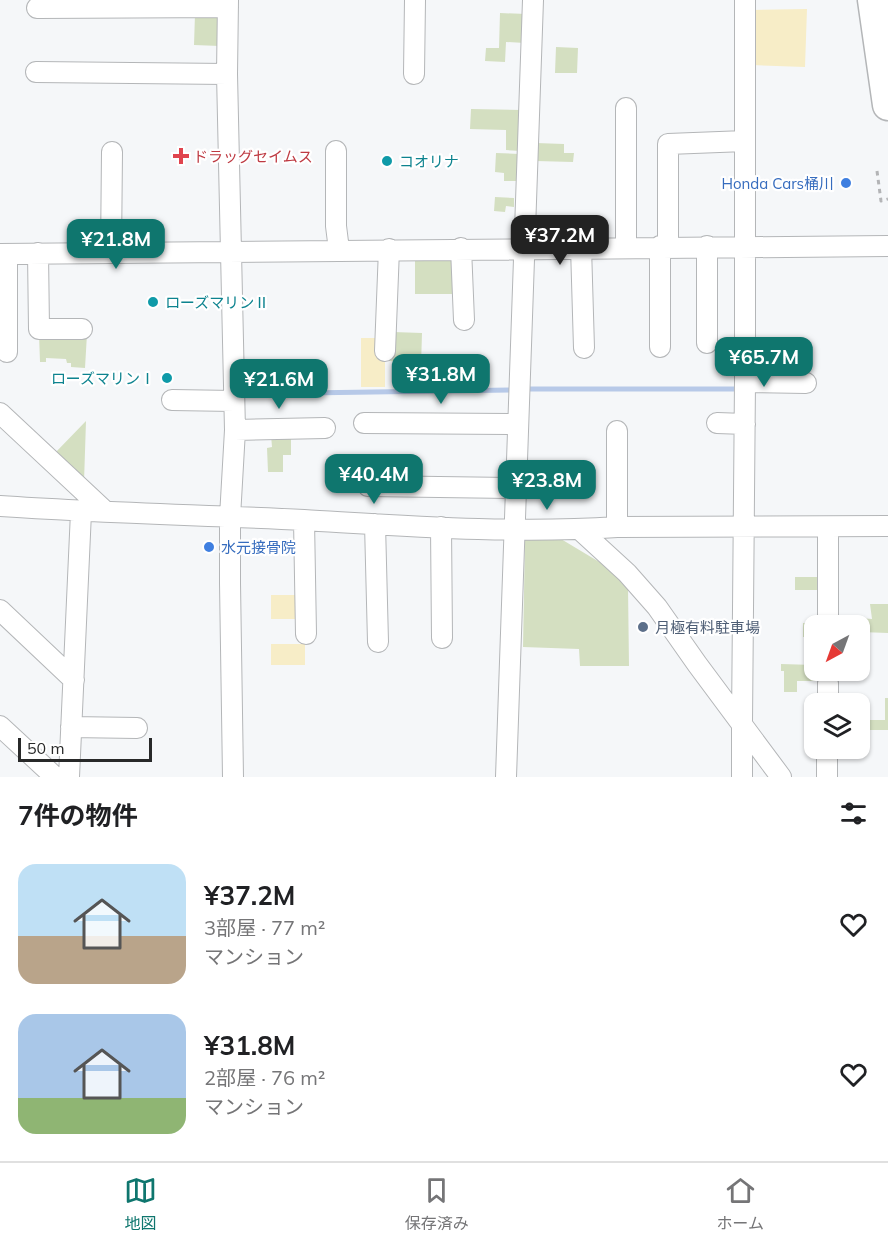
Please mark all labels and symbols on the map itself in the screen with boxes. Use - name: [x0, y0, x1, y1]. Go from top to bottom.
- place label: ドラッグセイムス: [193, 147, 313, 166]
- marker: ドラッグセイムス: [174, 149, 188, 163]
- place label: コオリナ: [399, 152, 459, 171]
- marker: コオリナ: [380, 154, 394, 168]
- place label: Honda Cars桶川: [721, 174, 834, 193]
- marker: Honda Cars桶川: [839, 176, 853, 190]
- pin: ¥37.2M: [511, 215, 609, 266]
- pin: ¥21.8M: [67, 219, 165, 270]
- place label: ローズマリンⅡ: [165, 293, 269, 312]
- marker: ローズマリンⅡ: [146, 295, 160, 309]
- pin: ¥65.7M: [715, 337, 813, 388]
- pin: ¥31.8M: [392, 354, 490, 405]
- pin: ¥21.6M: [230, 359, 328, 410]
- place label: ローズマリンⅠ: [51, 369, 155, 388]
- marker: ローズマリンⅠ: [160, 371, 174, 385]
- pin: ¥40.4M: [325, 454, 423, 505]
- pin: ¥23.8M: [498, 460, 596, 511]
- place label: 水元接骨院: [221, 538, 296, 557]
- marker: 水元接骨院: [202, 540, 216, 554]
- north arrow: [804, 615, 870, 681]
- place label: 月極有料駐車場: [655, 618, 760, 637]
- marker: 月極有料駐車場: [636, 620, 650, 634]
- scale bar: [18, 735, 152, 762]

